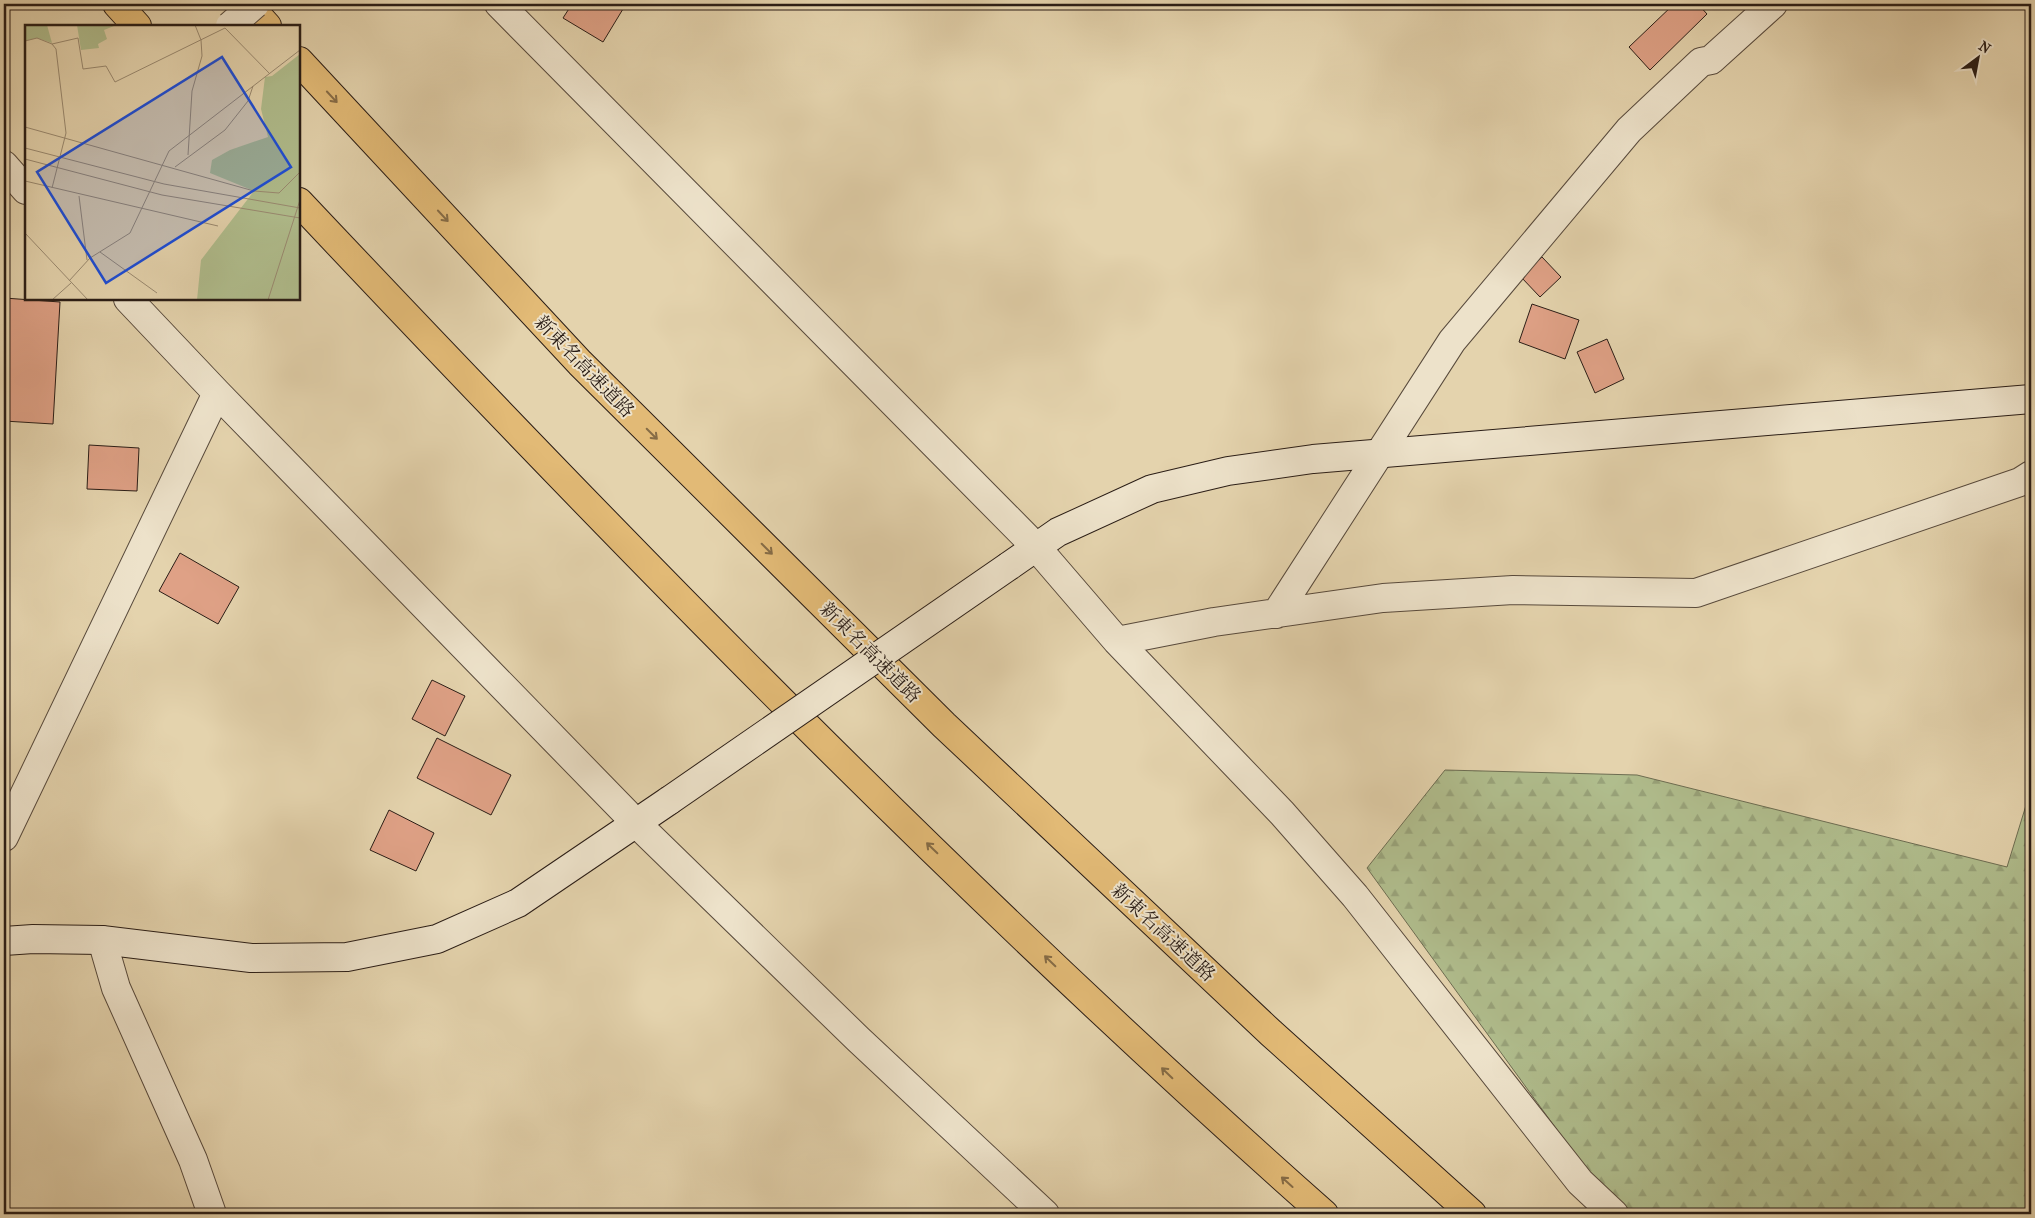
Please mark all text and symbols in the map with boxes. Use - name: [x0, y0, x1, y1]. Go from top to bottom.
- inset map: [25, 25, 300, 300]
- north arrow: [1952, 32, 2002, 82]
- text: N: [1976, 37, 1994, 58]
- one-way arrow: [326, 91, 338, 103]
- one-way arrow: [437, 209, 449, 222]
- street label: 新東名高速道路: [530, 311, 638, 422]
- one-way arrow: [646, 428, 658, 441]
- one-way arrow: [761, 543, 773, 555]
- street label: 新東名高速道路: [815, 598, 925, 708]
- one-way arrow: [926, 842, 938, 854]
- street label: 新東名高速道路: [1107, 879, 1219, 986]
- one-way arrow: [1044, 955, 1056, 967]
- one-way arrow: [1161, 1067, 1173, 1079]
- one-way arrow: [1281, 1176, 1294, 1188]

